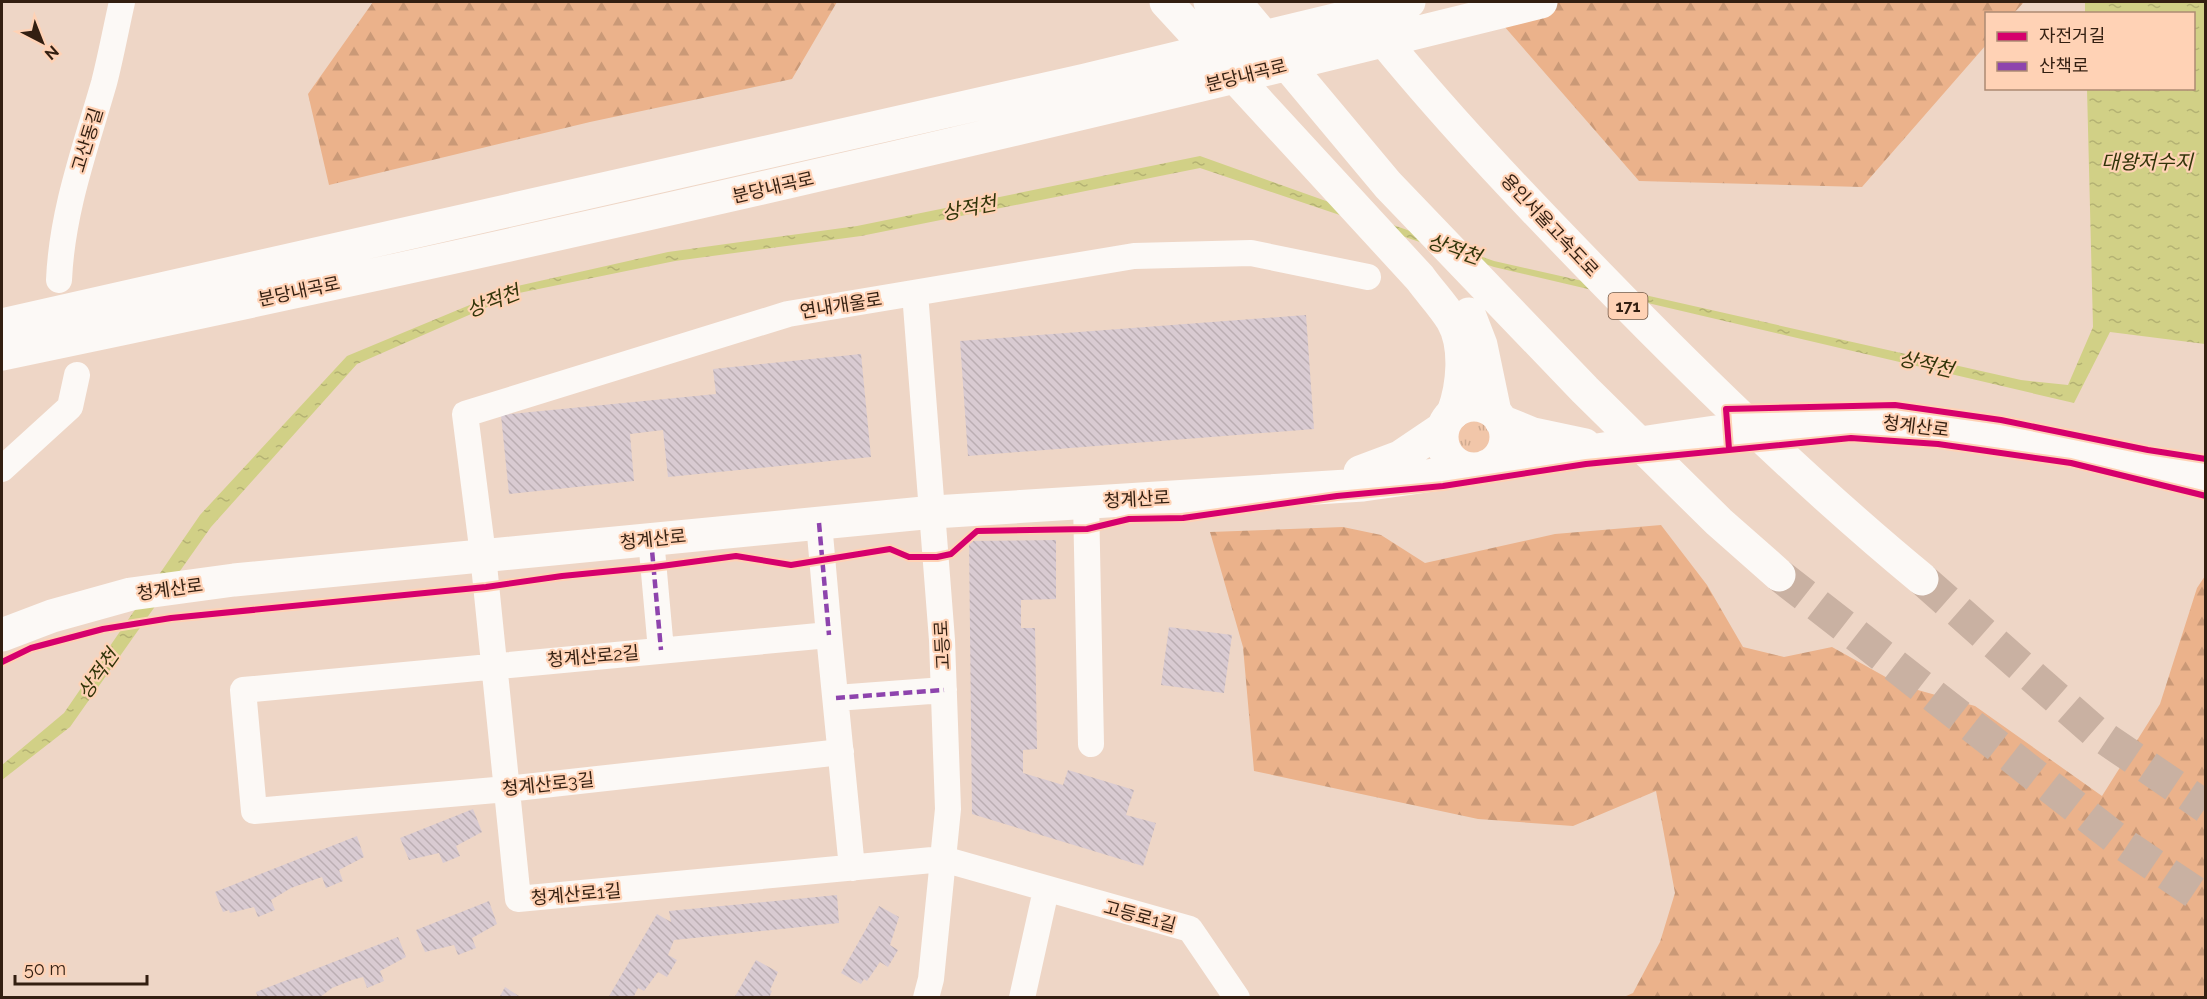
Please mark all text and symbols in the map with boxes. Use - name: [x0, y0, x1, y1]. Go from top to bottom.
- north arrow: [12, 12, 72, 72]
- legend: [1985, 12, 2195, 90]
- text: 자전거길: [2039, 25, 2105, 46]
- text: N: [41, 42, 63, 64]
- street label: 분당내곡로: [1203, 55, 1289, 95]
- text: 산책로: [2039, 55, 2089, 76]
- street label: 고산동길: [67, 105, 107, 175]
- water label: 대왕저수지: [2101, 150, 2195, 174]
- street label: 분당내곡로: [730, 167, 816, 207]
- street label: 용인서울고속도로: [1497, 169, 1603, 281]
- water label: 상적천: [940, 190, 1001, 225]
- water label: 상적천: [1424, 229, 1486, 270]
- street label: 분당내곡로: [256, 272, 342, 310]
- water label: 상적천: [463, 279, 525, 322]
- street label: 연내개울로: [798, 288, 884, 322]
- road number: 171: [1608, 293, 1648, 319]
- water label: 상적천: [1896, 346, 1958, 382]
- street label: 청계산로: [1882, 412, 1950, 440]
- street label: 청계산로: [1103, 487, 1171, 511]
- street label: 청계산로: [619, 525, 687, 553]
- street label: 청계산로: [136, 574, 204, 604]
- street label: 고등로: [930, 620, 954, 670]
- water label: 상적천: [72, 642, 125, 703]
- street label: 청계산로2길: [546, 642, 640, 670]
- street label: 청계산로3길: [501, 769, 595, 799]
- street label: 청계산로1길: [530, 880, 622, 908]
- street label: 고등로1길: [1102, 896, 1178, 936]
- scale bar: [15, 948, 147, 986]
- text: 50 m: [24, 958, 66, 979]

